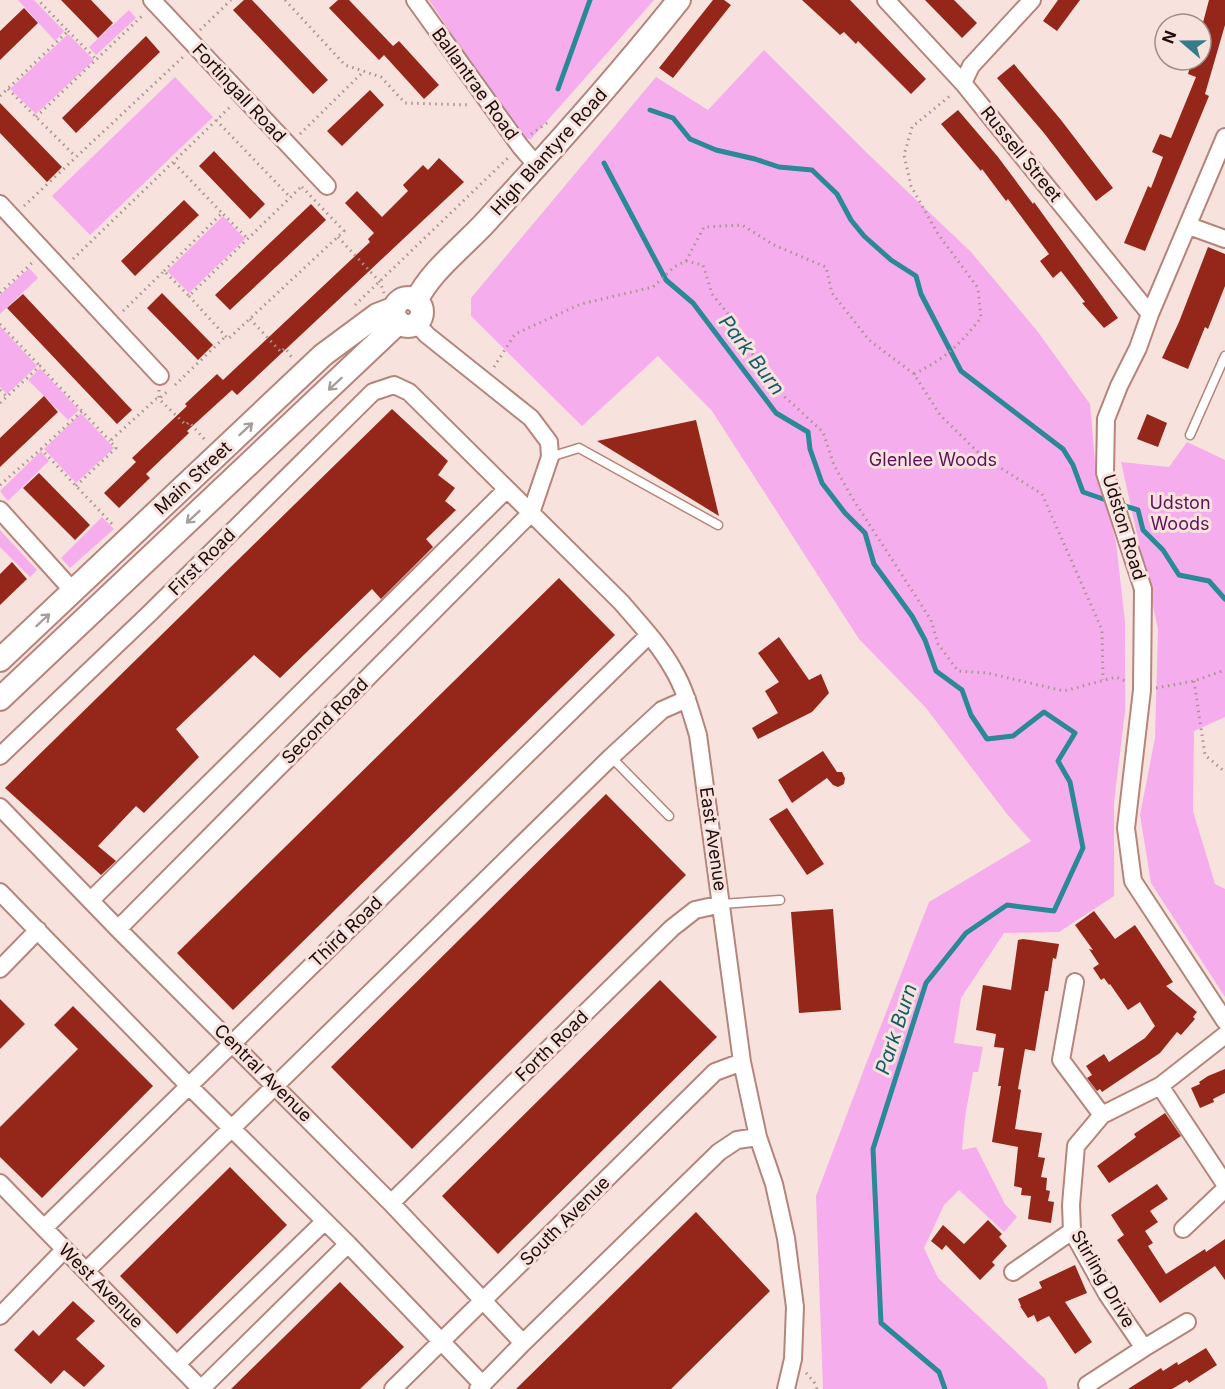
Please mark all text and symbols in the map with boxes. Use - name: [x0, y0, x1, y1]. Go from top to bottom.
- north arrow: [1153, 12, 1213, 72]
- street label: Ballantrae Road: [428, 24, 523, 144]
- text: N: [1157, 28, 1180, 46]
- street label: Fortingall Road: [188, 39, 290, 146]
- street label: High Blantyre Road: [486, 84, 611, 219]
- street label: Russell Street: [977, 102, 1066, 206]
- water label: Park Burn: [714, 310, 790, 400]
- one-way arrow: [327, 377, 342, 391]
- one-way arrow: [238, 421, 253, 436]
- street label: Main Street: [150, 437, 235, 518]
- park label: Glenlee Woods: [869, 449, 997, 470]
- street label: Udston Road: [1098, 471, 1151, 582]
- park label: Udston Woods: [1149, 492, 1211, 534]
- one-way arrow: [185, 510, 200, 525]
- street label: First Road: [164, 524, 239, 599]
- one-way arrow: [35, 613, 50, 627]
- street label: Second Road: [277, 673, 372, 768]
- street label: East Avenue: [696, 786, 731, 892]
- street label: Third Road: [305, 892, 386, 971]
- water label: Park Burn: [870, 981, 922, 1077]
- street label: Forth Road: [511, 1006, 592, 1085]
- street label: Central Avenue: [210, 1019, 317, 1126]
- street label: South Avenue: [516, 1172, 614, 1270]
- street label: Stirling Drive: [1067, 1226, 1140, 1331]
- street label: West Avenue: [55, 1239, 148, 1332]

